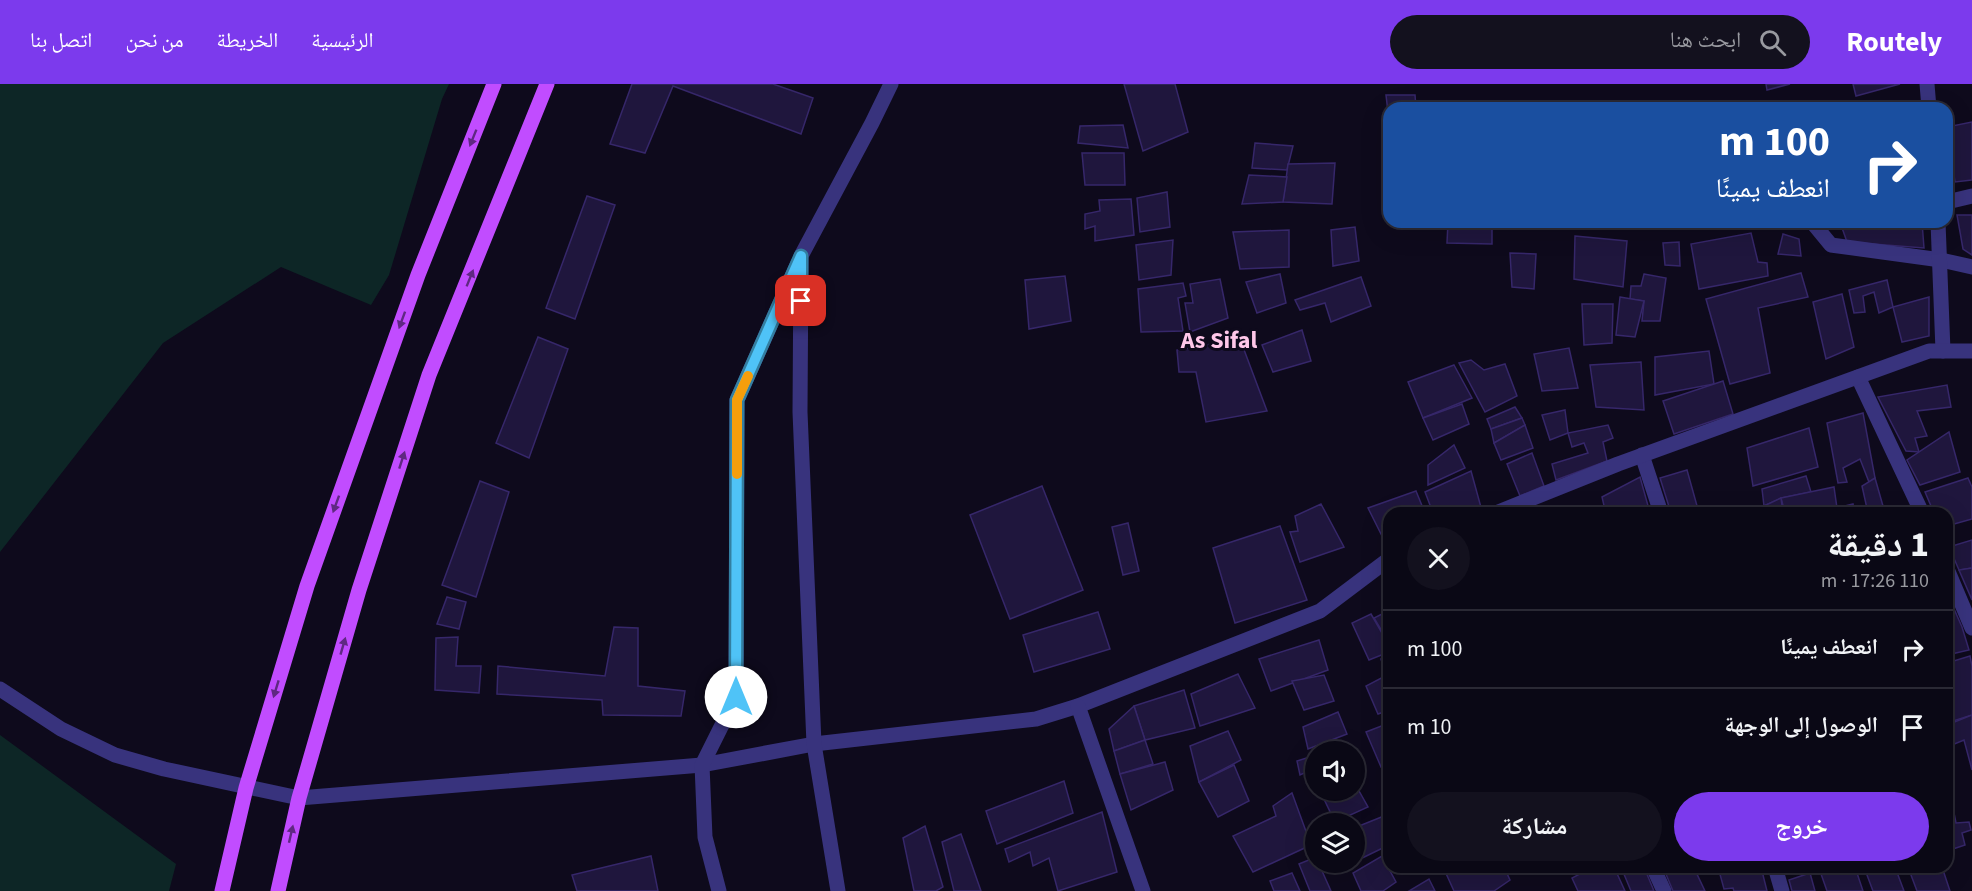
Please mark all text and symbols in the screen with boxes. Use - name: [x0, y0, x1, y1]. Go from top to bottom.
- search box: [1390, 15, 1810, 69]
- text: Routely: [1846, 22, 1942, 62]
- text: ابحث هنا: [1670, 24, 1741, 56]
- text: اتصل بنا: [30, 25, 92, 55]
- text: من نحن: [125, 25, 183, 55]
- text: الخريطة: [216, 25, 278, 55]
- text: الرئيسية: [311, 25, 374, 55]
- icon: search: [1756, 26, 1789, 59]
- text: 100 m: [1719, 112, 1830, 172]
- icon: right: [1851, 126, 1929, 204]
- one-way arrow: [467, 130, 477, 148]
- text: انعطف يمينًا: [1716, 169, 1830, 208]
- one-way arrow: [465, 268, 475, 286]
- pin: [775, 275, 826, 326]
- icon: arrive: [784, 284, 817, 317]
- one-way arrow: [396, 311, 406, 329]
- district label: As Sifal: [1180, 323, 1257, 358]
- one-way arrow: [397, 451, 407, 469]
- one-way arrow: [331, 495, 341, 513]
- text: 1 دقيقة: [1827, 519, 1929, 570]
- button: close: [1407, 527, 1470, 590]
- text: 110 m · 17:26: [1821, 567, 1929, 595]
- text: انعطف يمينًا: [1780, 631, 1878, 663]
- text: 100 m: [1407, 633, 1462, 665]
- icon: right: [1896, 633, 1929, 666]
- one-way arrow: [339, 637, 348, 655]
- position arrow: [704, 665, 768, 729]
- one-way arrow: [271, 680, 280, 698]
- text: الوصول إلى الوجهة: [1725, 709, 1878, 741]
- text: 10 m: [1407, 711, 1452, 743]
- icon: arrive: [1896, 711, 1929, 744]
- map controls: [1305, 741, 1365, 873]
- button: sound: [1305, 741, 1365, 801]
- button: مشاركة: [1407, 792, 1662, 861]
- button: خروج: [1674, 792, 1929, 861]
- button: layers: [1305, 813, 1365, 873]
- one-way arrow: [286, 825, 296, 843]

